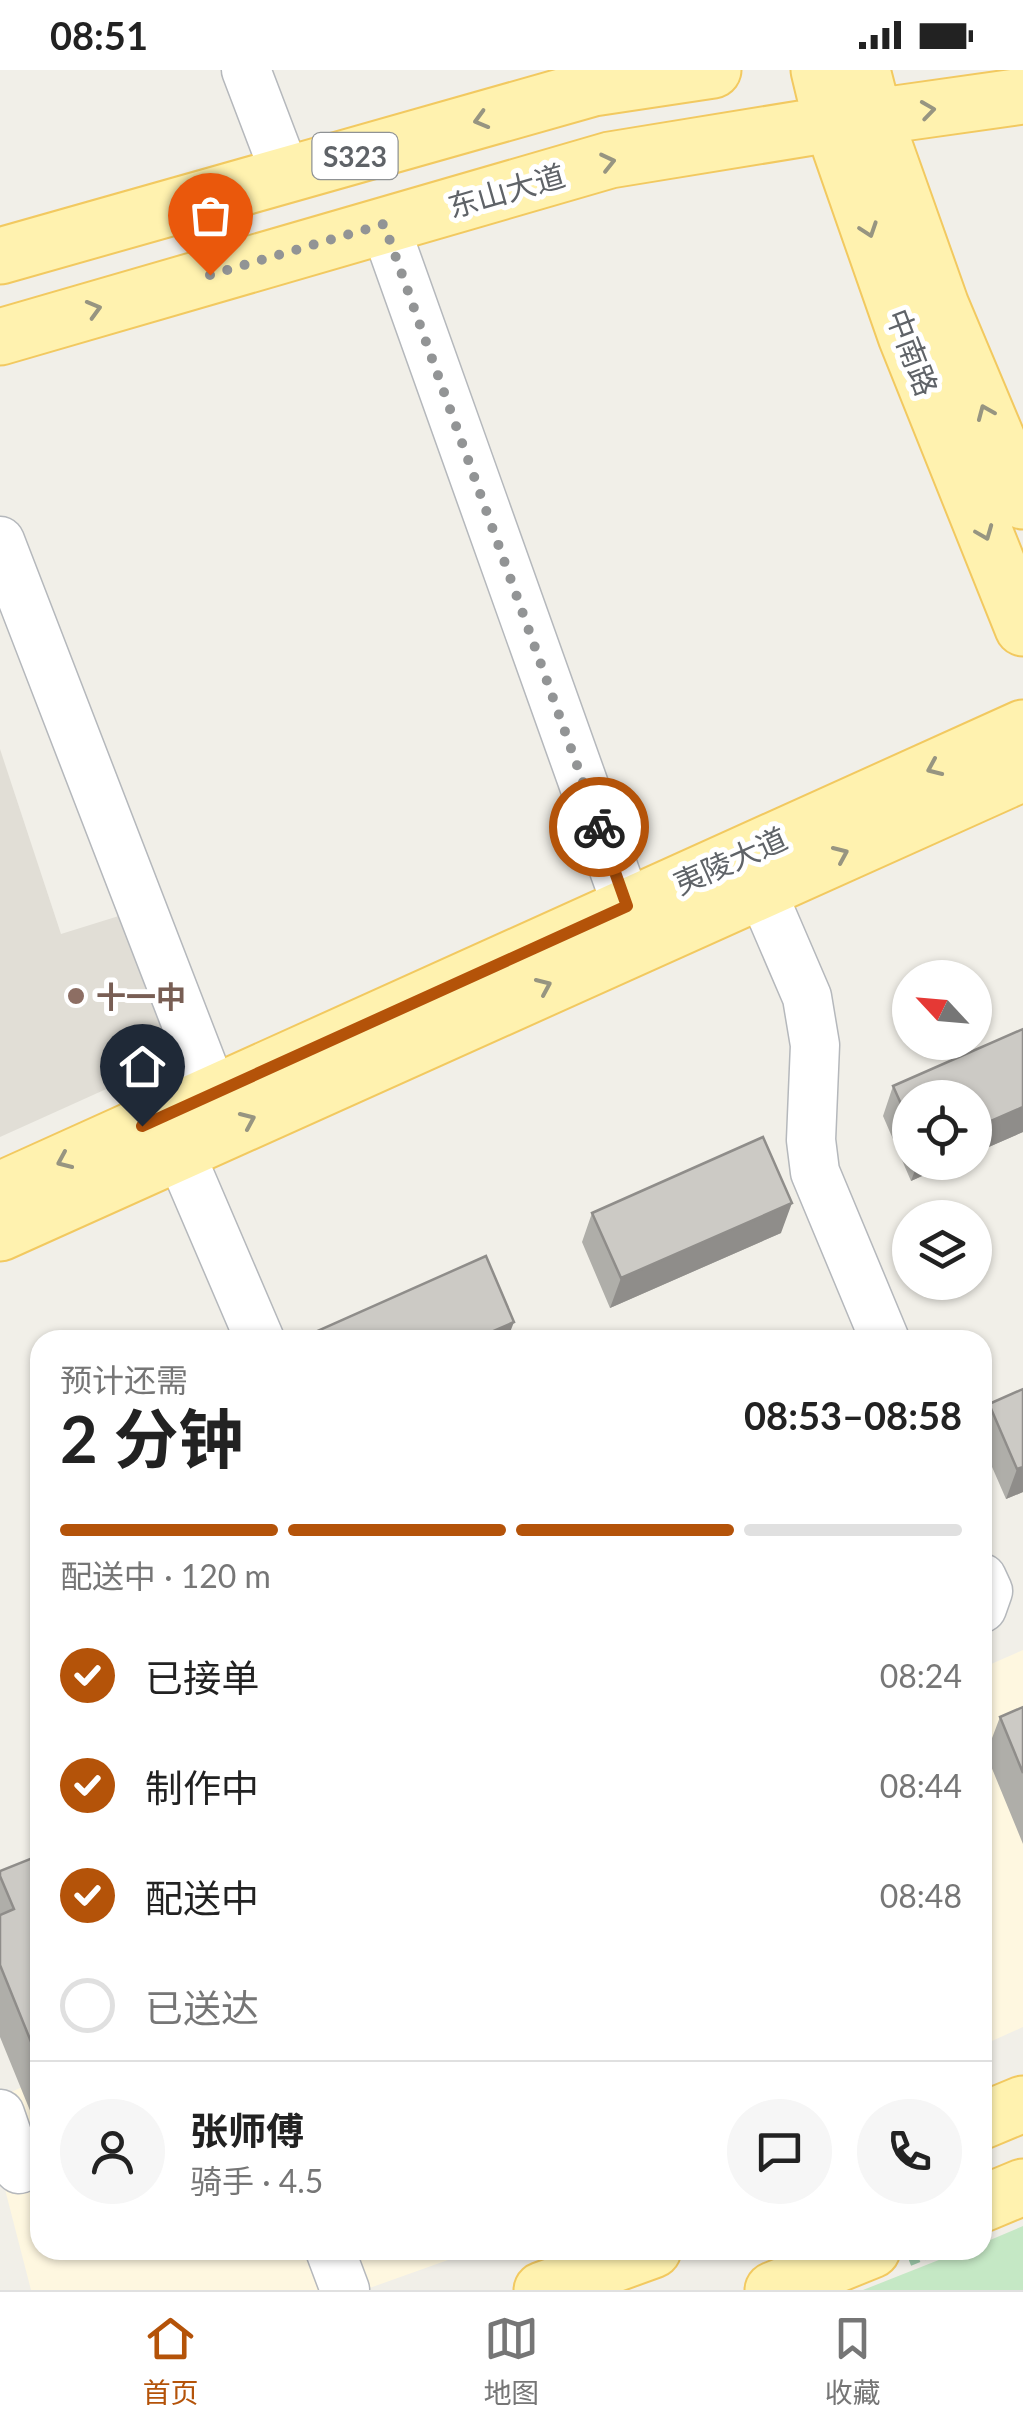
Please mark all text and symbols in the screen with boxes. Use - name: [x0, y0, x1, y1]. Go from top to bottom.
- text: 08:51: [50, 12, 148, 58]
- one-way arrow: [920, 100, 937, 121]
- one-way arrow: [473, 108, 490, 129]
- road number: S323: [312, 133, 398, 179]
- one-way arrow: [599, 153, 616, 174]
- street label: 东山大道: [443, 156, 569, 224]
- pin: [168, 173, 253, 276]
- icon: bag: [183, 188, 238, 243]
- one-way arrow: [857, 220, 878, 237]
- one-way arrow: [84, 300, 101, 321]
- street label: 中南路: [880, 304, 946, 400]
- one-way arrow: [977, 404, 997, 422]
- one-way arrow: [974, 523, 994, 541]
- one-way arrow: [926, 756, 944, 776]
- courier: [549, 777, 649, 877]
- icon: bike: [572, 800, 627, 855]
- street label: 夷陵大道: [668, 819, 792, 901]
- one-way arrow: [831, 846, 849, 866]
- north arrow: [892, 960, 992, 1060]
- map controls: [892, 960, 992, 1300]
- place label: 十一中: [96, 978, 186, 1014]
- one-way arrow: [534, 979, 552, 999]
- marker: 十一中: [65, 985, 87, 1007]
- pin: [100, 1024, 185, 1127]
- icon: home: [115, 1039, 170, 1094]
- button: locate: [892, 1080, 992, 1180]
- one-way arrow: [238, 1112, 256, 1132]
- one-way arrow: [56, 1149, 74, 1169]
- button: layers: [892, 1200, 992, 1300]
- text: 预计还需: [60, 1360, 188, 1399]
- text: 08:53–08:58: [744, 1392, 962, 1438]
- text: 2 分钟: [60, 1399, 244, 1477]
- text: 配送中 · 120 m: [60, 1556, 271, 1595]
- icon: check: [60, 1648, 115, 1703]
- text: 已接单: [145, 1654, 259, 1700]
- text: 08:24: [880, 1656, 962, 1695]
- icon: check: [60, 1758, 115, 1813]
- text: 制作中: [145, 1764, 259, 1810]
- text: 08:44: [880, 1766, 962, 1805]
- icon: check: [60, 1868, 115, 1923]
- text: 配送中: [145, 1874, 259, 1920]
- text: 08:48: [880, 1876, 962, 1915]
- text: 已送达: [145, 1984, 259, 2030]
- button: person: [60, 2099, 165, 2204]
- button: chat: [727, 2099, 832, 2204]
- button: phone: [857, 2099, 962, 2204]
- text: 张师傅: [190, 2107, 304, 2153]
- text: 骑手 · 4.5: [190, 2161, 323, 2200]
- tab: 首页: [142, 2311, 199, 2411]
- tab: 地图: [483, 2311, 540, 2411]
- tab: 收藏: [824, 2311, 881, 2411]

